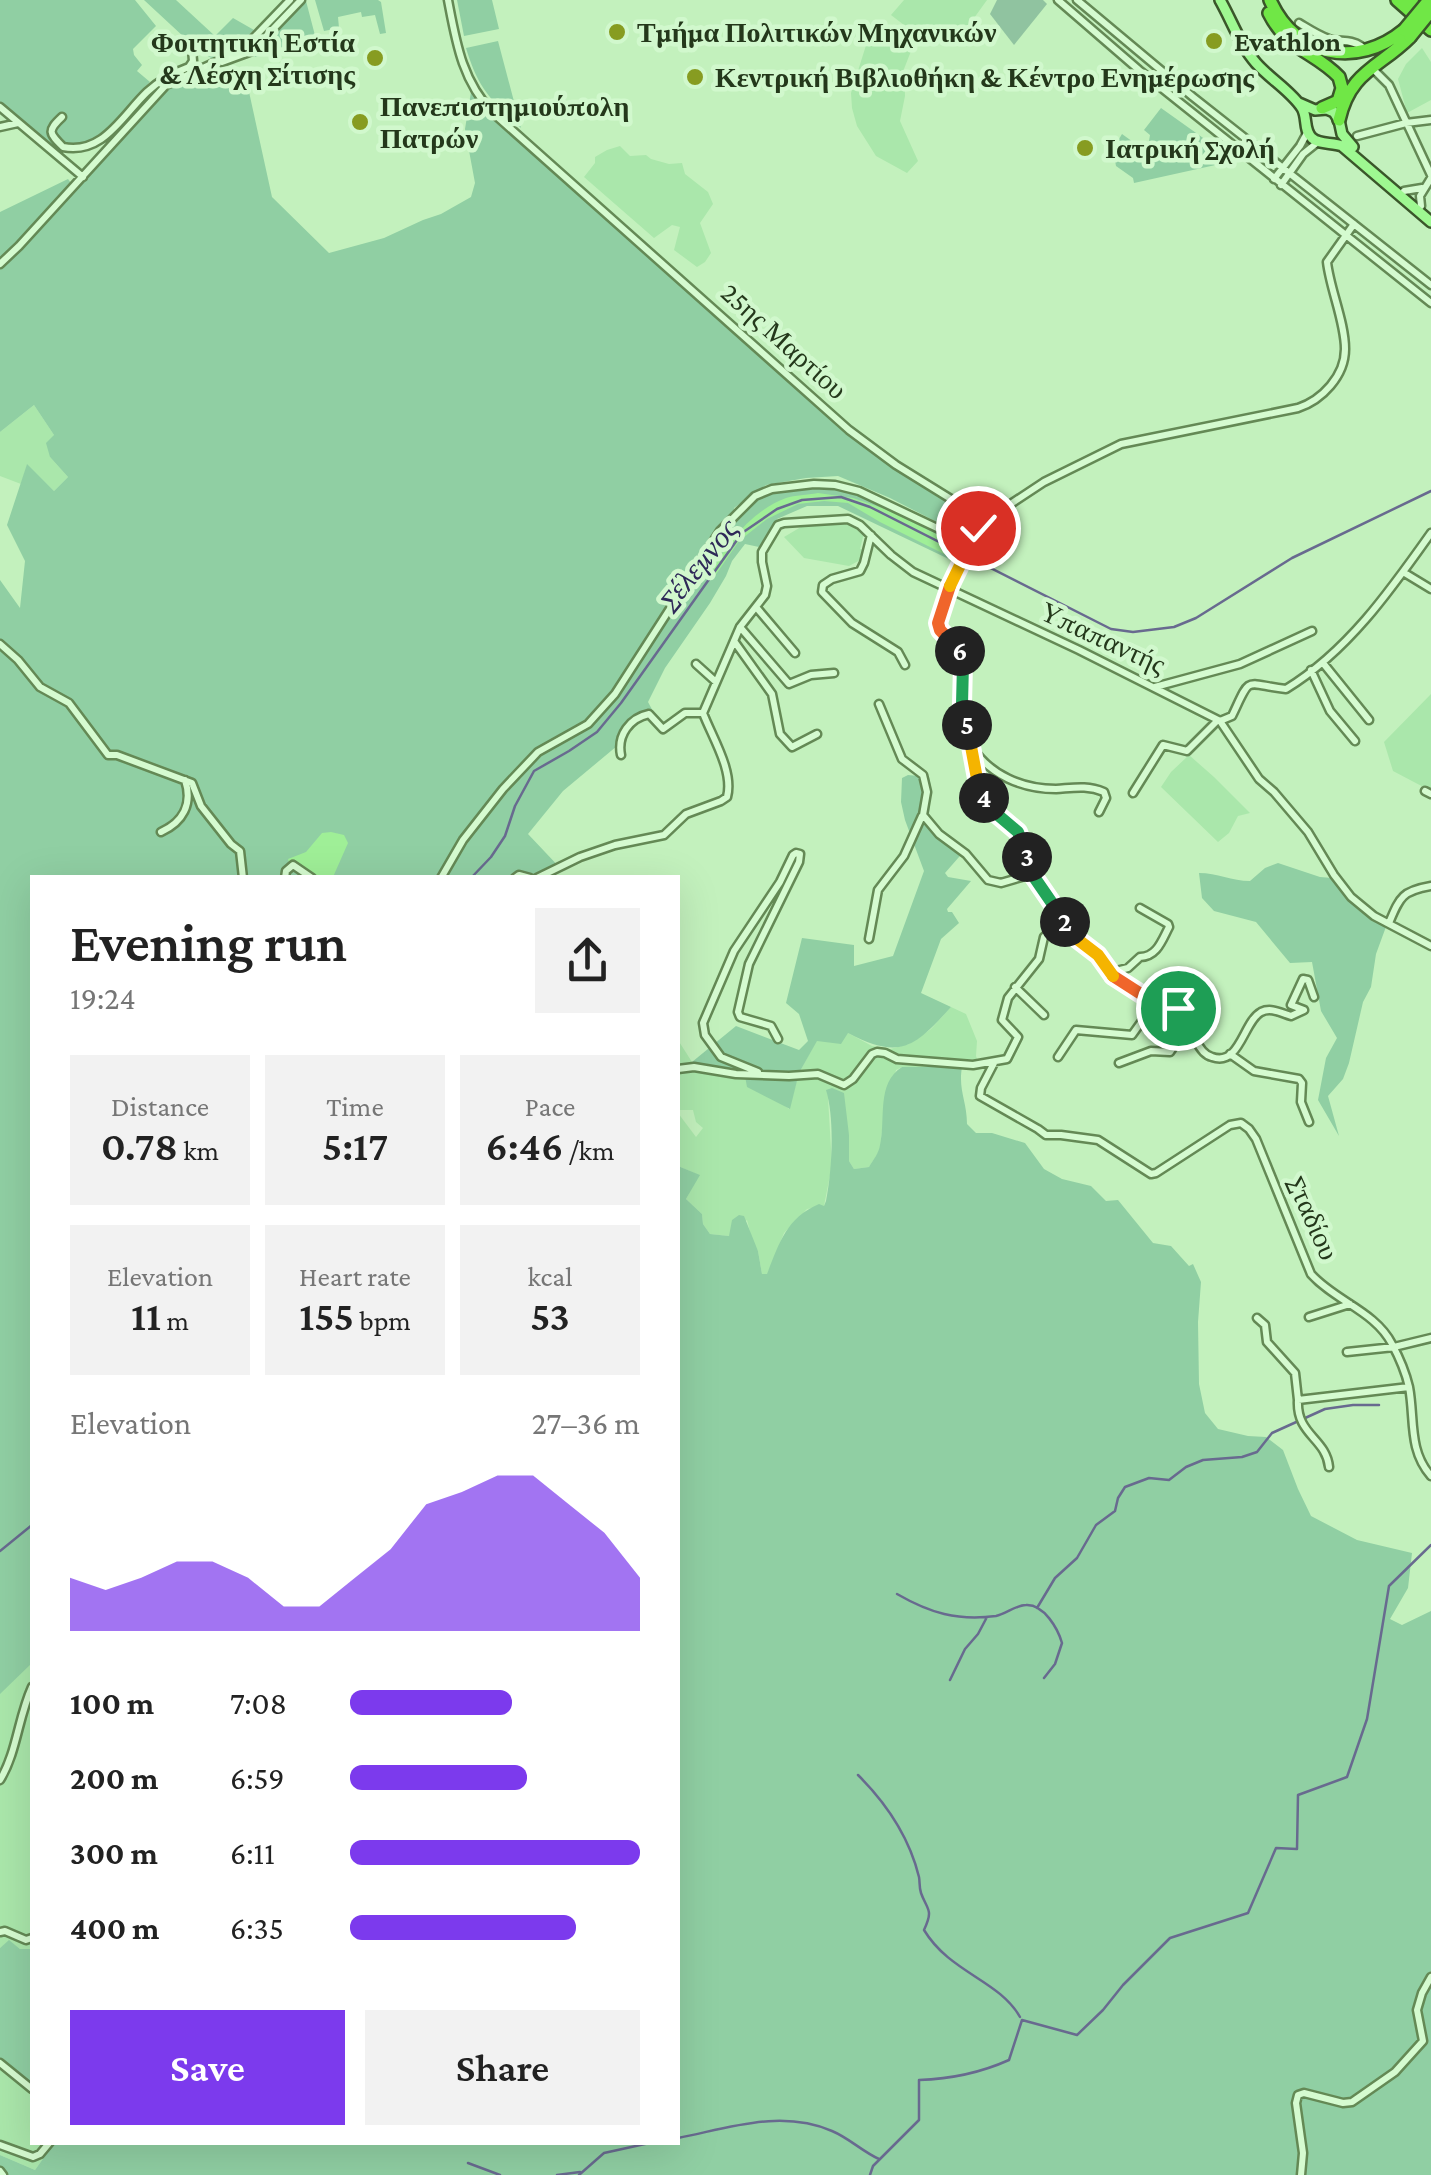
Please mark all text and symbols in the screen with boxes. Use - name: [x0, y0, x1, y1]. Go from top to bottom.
- place label: Τμήμα Πολιτικών Μηχανικών: [637, 17, 997, 48]
- marker: Τμήμα Πολιτικών Μηχανικών: [606, 21, 628, 43]
- place label: Evathlon: [1234, 26, 1341, 57]
- place label: Φοιτητική Εστία & Λέσχη Σίτισης: [151, 27, 356, 90]
- marker: Evathlon: [1203, 30, 1225, 52]
- marker: Φοιτητική Εστία & Λέσχη Σίτισης: [364, 47, 386, 69]
- place label: Κεντρική Βιβλιοθήκη & Κέντρο Ενημέρωσης: [715, 62, 1255, 93]
- marker: Κεντρική Βιβλιοθήκη & Κέντρο Ενημέρωσης: [684, 66, 706, 88]
- place label: Πανεπιστημιούπολη Πατρών: [380, 91, 629, 154]
- marker: Πανεπιστημιούπολη Πατρών: [349, 111, 371, 133]
- place label: Ιατρική Σχολή: [1105, 133, 1275, 164]
- marker: Ιατρική Σχολή: [1074, 137, 1096, 159]
- street label: 25ης Μαρτίου: [715, 277, 853, 405]
- pin: [936, 486, 1021, 571]
- icon: check: [951, 501, 1006, 556]
- water label: Σέλεμνος: [650, 511, 746, 618]
- street label: Υπαπαντής: [1036, 596, 1170, 680]
- pin: 6: [935, 626, 985, 676]
- text: 6: [952, 635, 968, 666]
- pin: 5: [942, 700, 992, 750]
- text: 5: [960, 709, 974, 740]
- pin: 4: [959, 773, 1009, 823]
- text: 4: [976, 782, 992, 813]
- pin: 3: [1002, 832, 1052, 882]
- text: 3: [1020, 841, 1034, 872]
- pin: 2: [1040, 897, 1090, 947]
- text: 2: [1058, 906, 1072, 937]
- button: share: [535, 908, 640, 1013]
- text: Evening run: [70, 912, 347, 973]
- pin: [1136, 966, 1221, 1051]
- text: 19:24: [70, 980, 136, 1016]
- icon: arrive: [1151, 981, 1206, 1036]
- text: Distance: [111, 1091, 209, 1122]
- text: Time: [326, 1091, 384, 1122]
- text: Pace: [525, 1091, 575, 1122]
- text: 0.78: [101, 1122, 178, 1169]
- text: 5:17: [322, 1122, 388, 1169]
- text: 6:46: [486, 1122, 563, 1169]
- text: km: [178, 1135, 219, 1166]
- text: /km: [563, 1135, 614, 1166]
- street label: Σταδίου: [1281, 1171, 1345, 1265]
- text: Elevation: [107, 1261, 213, 1292]
- text: Heart rate: [299, 1261, 411, 1292]
- text: kcal: [527, 1261, 573, 1292]
- text: 11: [131, 1292, 161, 1339]
- text: 155: [299, 1292, 354, 1339]
- text: 53: [530, 1292, 570, 1339]
- text: m: [161, 1305, 189, 1336]
- text: bpm: [354, 1305, 411, 1336]
- text: Elevation: [70, 1405, 191, 1441]
- text: 27–36 m: [532, 1405, 640, 1441]
- text: 100 m: [70, 1685, 154, 1721]
- text: 7:08: [230, 1685, 287, 1721]
- text: 200 m: [70, 1760, 158, 1796]
- text: 6:59: [230, 1760, 284, 1796]
- text: 300 m: [70, 1835, 158, 1871]
- text: 6:11: [230, 1835, 275, 1871]
- text: 400 m: [70, 1910, 159, 1946]
- text: 6:35: [230, 1910, 284, 1946]
- button: Save: [70, 2010, 345, 2125]
- button: Share: [365, 2010, 640, 2125]

